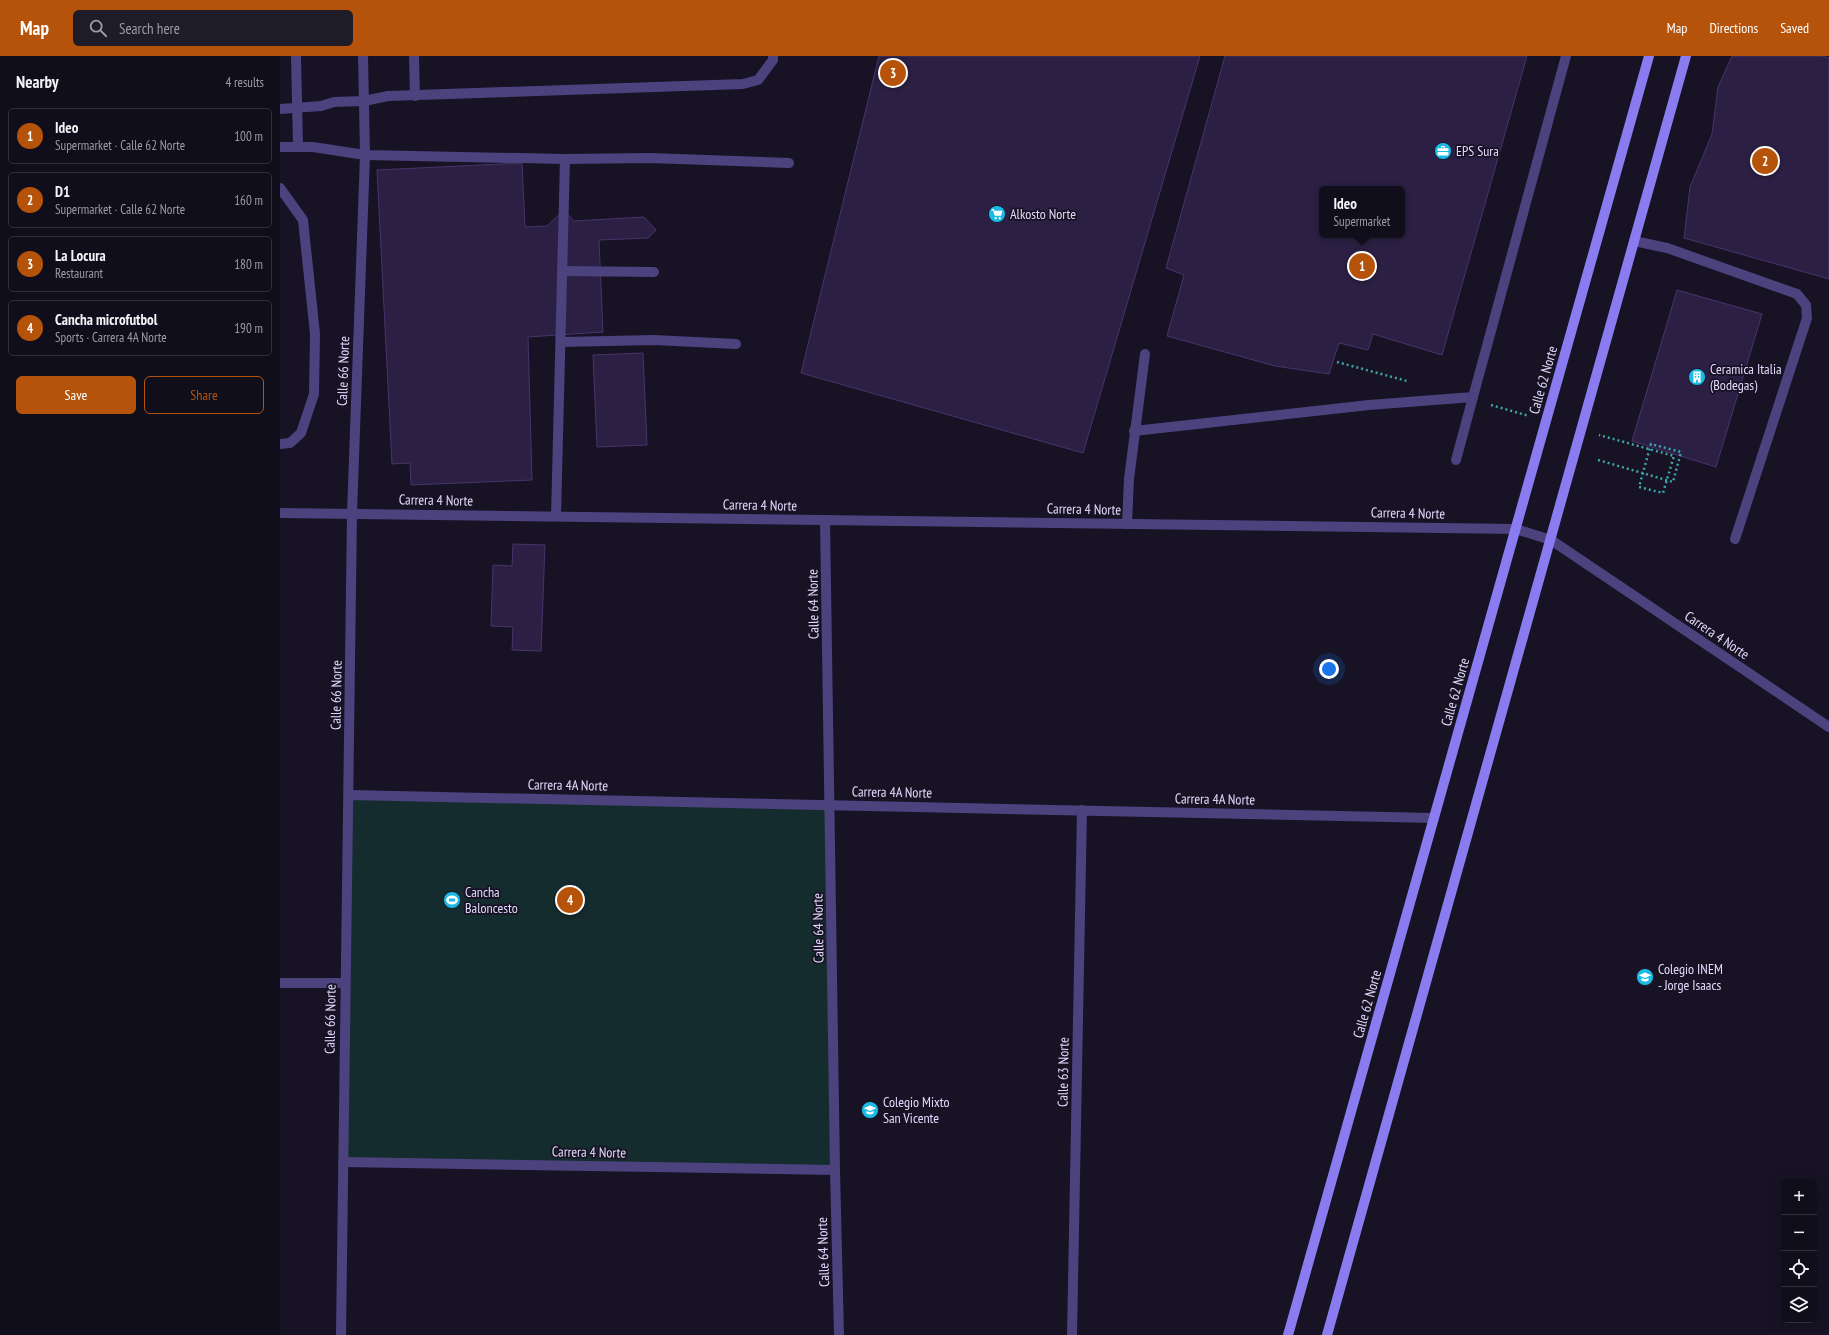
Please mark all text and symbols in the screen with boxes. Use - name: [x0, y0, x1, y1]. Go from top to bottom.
- search box: [73, 10, 353, 46]
- text: Map: [20, 16, 49, 40]
- icon: search: [87, 17, 109, 39]
- text: Search here: [119, 19, 180, 38]
- text: Map: [1667, 19, 1687, 37]
- text: Directions: [1709, 19, 1758, 37]
- text: Saved: [1780, 19, 1809, 37]
- pin: 3: [880, 58, 906, 88]
- text: Nearby: [16, 71, 59, 93]
- text: 4 results: [225, 74, 264, 91]
- text: Ideo: [55, 118, 78, 137]
- text: 1: [27, 128, 33, 145]
- text: 100 m: [234, 128, 263, 145]
- text: Supermarket · Calle 62 Norte: [55, 137, 185, 154]
- office icon: EPS Sura: [1433, 141, 1453, 161]
- place label: EPS Sura: [1456, 142, 1499, 160]
- pin: 2: [1752, 146, 1778, 176]
- text: D1: [55, 182, 70, 201]
- popup: [1319, 186, 1405, 238]
- text: 2: [27, 192, 33, 209]
- text: 160 m: [234, 192, 263, 209]
- text: Ideo: [1334, 194, 1357, 213]
- text: Supermarket · Calle 62 Norte: [55, 201, 185, 218]
- supermarket icon: Alkosto Norte: [987, 204, 1007, 224]
- place label: Alkosto Norte: [1010, 205, 1076, 223]
- text: Supermarket: [1334, 213, 1390, 230]
- text: La Locura: [55, 246, 106, 265]
- pin: 1: [1349, 251, 1375, 281]
- text: 3: [27, 256, 33, 273]
- text: 180 m: [234, 256, 263, 273]
- text: Restaurant: [55, 265, 103, 282]
- text: Cancha microfutbol: [55, 310, 157, 329]
- text: 4: [27, 320, 33, 337]
- text: 190 m: [234, 320, 263, 337]
- text: Sports · Carrera 4A Norte: [55, 329, 167, 346]
- street label: Calle 66 Norte: [333, 336, 353, 406]
- street label: Calle 62 Norte: [1525, 344, 1561, 416]
- place label: Ceramica Italia (Bodegas): [1710, 360, 1782, 394]
- building icon: Ceramica Italia (Bodegas): [1687, 367, 1707, 387]
- button: Save: [16, 376, 136, 414]
- button: Share: [144, 376, 264, 414]
- street label: Carrera 4 Norte: [399, 490, 473, 510]
- street label: Carrera 4 Norte: [723, 495, 797, 515]
- street label: Carrera 4 Norte: [1047, 499, 1121, 519]
- street label: Carrera 4 Norte: [1371, 503, 1445, 523]
- street label: Calle 64 Norte: [803, 569, 823, 639]
- street label: Carrera 4 Norte: [1681, 607, 1753, 663]
- street label: Calle 62 Norte: [1437, 656, 1473, 728]
- your location: [1319, 659, 1339, 679]
- street label: Calle 66 Norte: [326, 660, 346, 730]
- street label: Carrera 4A Norte: [528, 775, 609, 795]
- street label: Carrera 4A Norte: [852, 782, 933, 802]
- street label: Carrera 4A Norte: [1175, 789, 1256, 809]
- place label: Cancha Baloncesto: [465, 883, 518, 917]
- pin: 4: [557, 885, 583, 915]
- sports icon: Cancha Baloncesto: [442, 890, 462, 910]
- street label: Calle 64 Norte: [808, 893, 828, 963]
- place label: Colegio INEM - Jorge Isaacs: [1658, 960, 1723, 994]
- school or university icon: Colegio INEM - Jorge Isaacs: [1635, 967, 1655, 987]
- street label: Calle 62 Norte: [1349, 968, 1385, 1040]
- street label: Calle 66 Norte: [320, 984, 340, 1054]
- street label: Calle 63 Norte: [1053, 1037, 1073, 1107]
- place label: Colegio Mixto San Vicente: [883, 1093, 950, 1127]
- school or university icon: Colegio Mixto San Vicente: [860, 1100, 880, 1120]
- street label: Carrera 4 Norte: [552, 1142, 626, 1162]
- map controls: [1781, 1179, 1817, 1323]
- button: +: [1781, 1179, 1817, 1215]
- button: −: [1781, 1215, 1817, 1251]
- street label: Calle 64 Norte: [813, 1217, 833, 1287]
- button: locate: [1781, 1251, 1817, 1287]
- button: layers: [1781, 1287, 1817, 1323]

